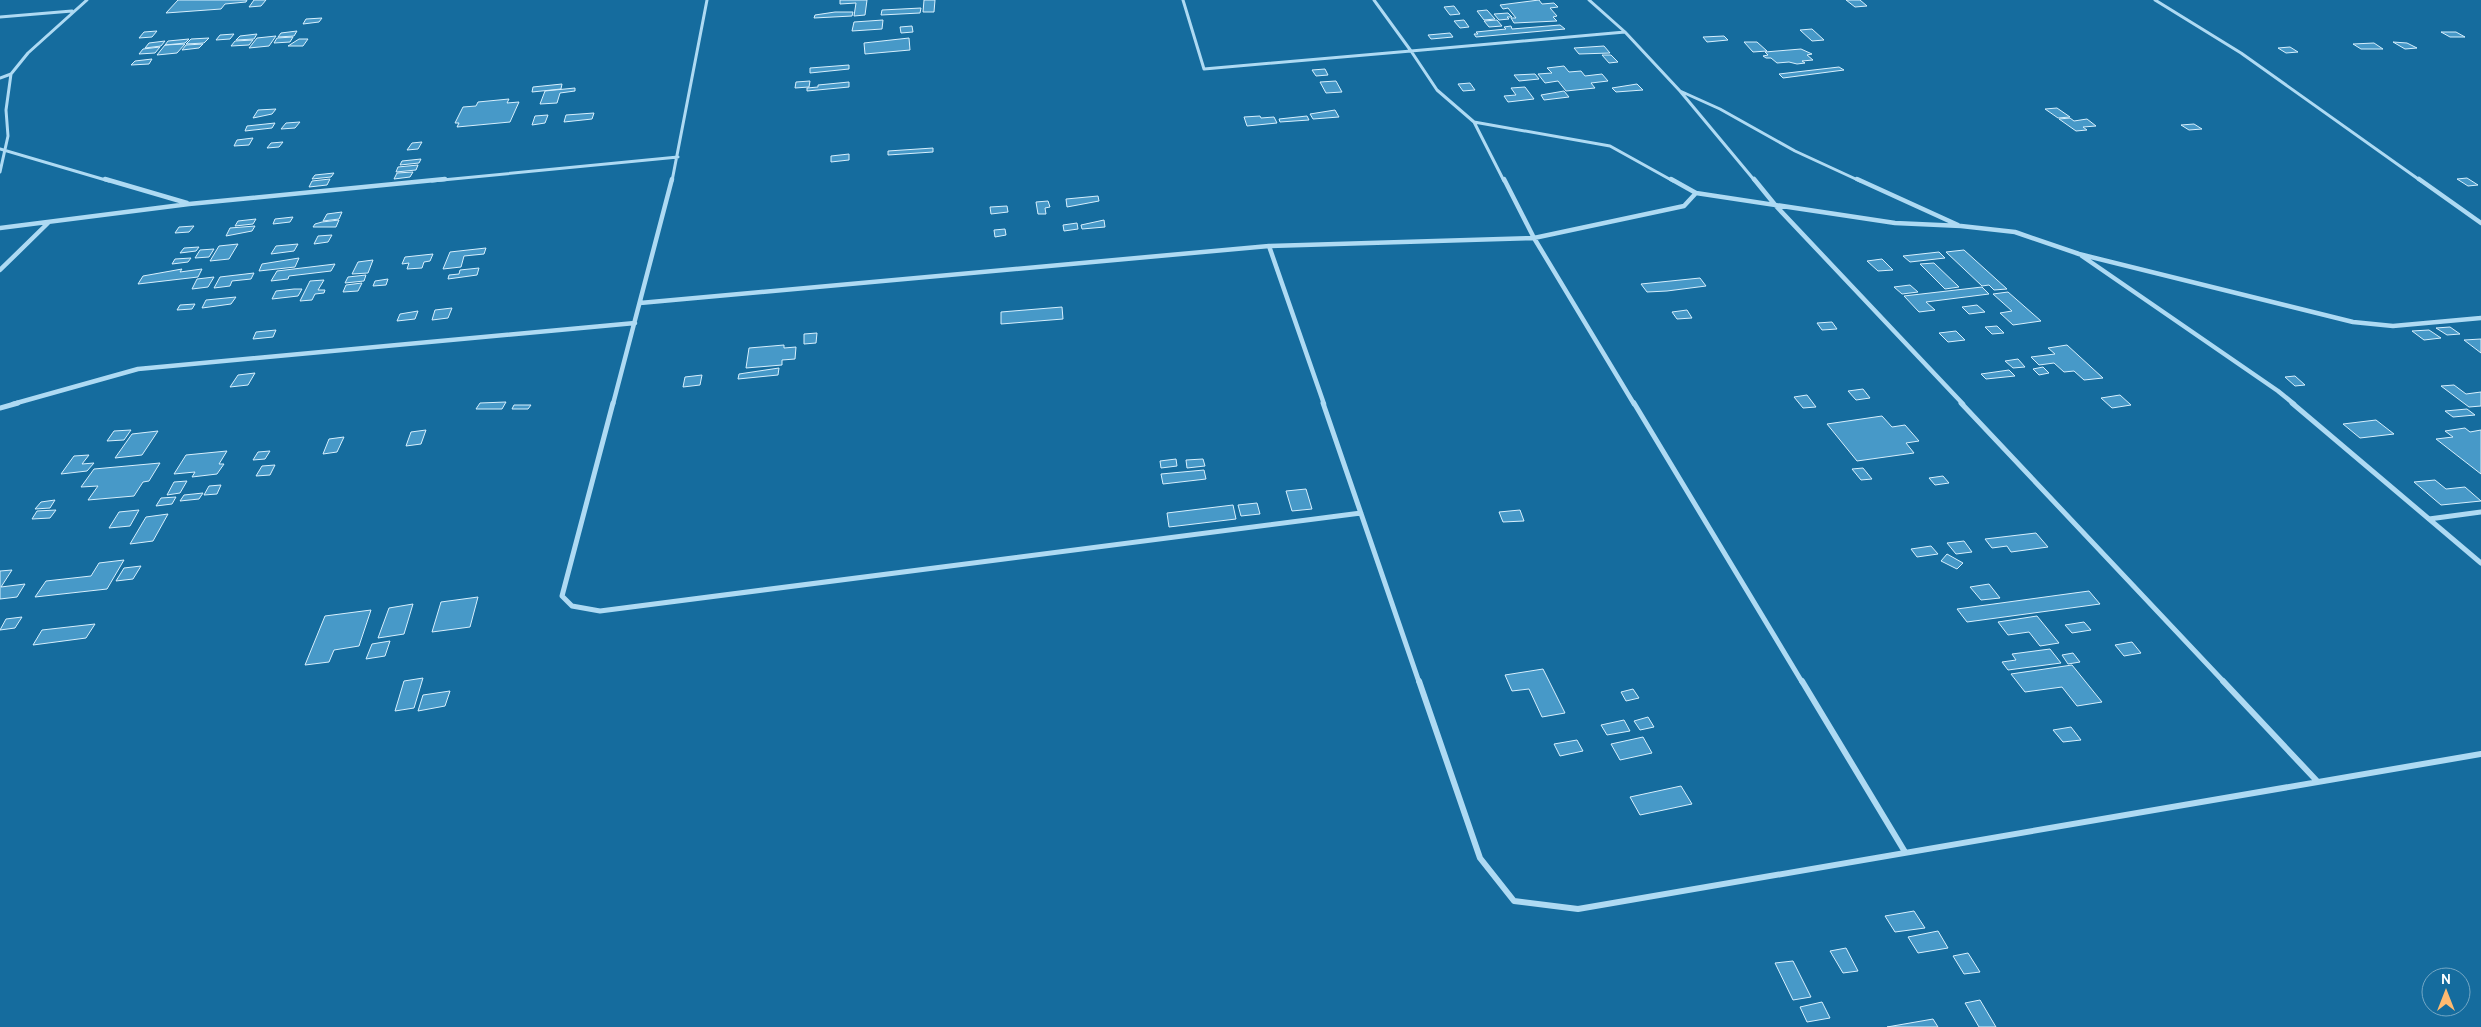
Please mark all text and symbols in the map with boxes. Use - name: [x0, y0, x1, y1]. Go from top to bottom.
- north arrow: [2421, 967, 2471, 1017]
- text: N: [2441, 970, 2451, 988]

